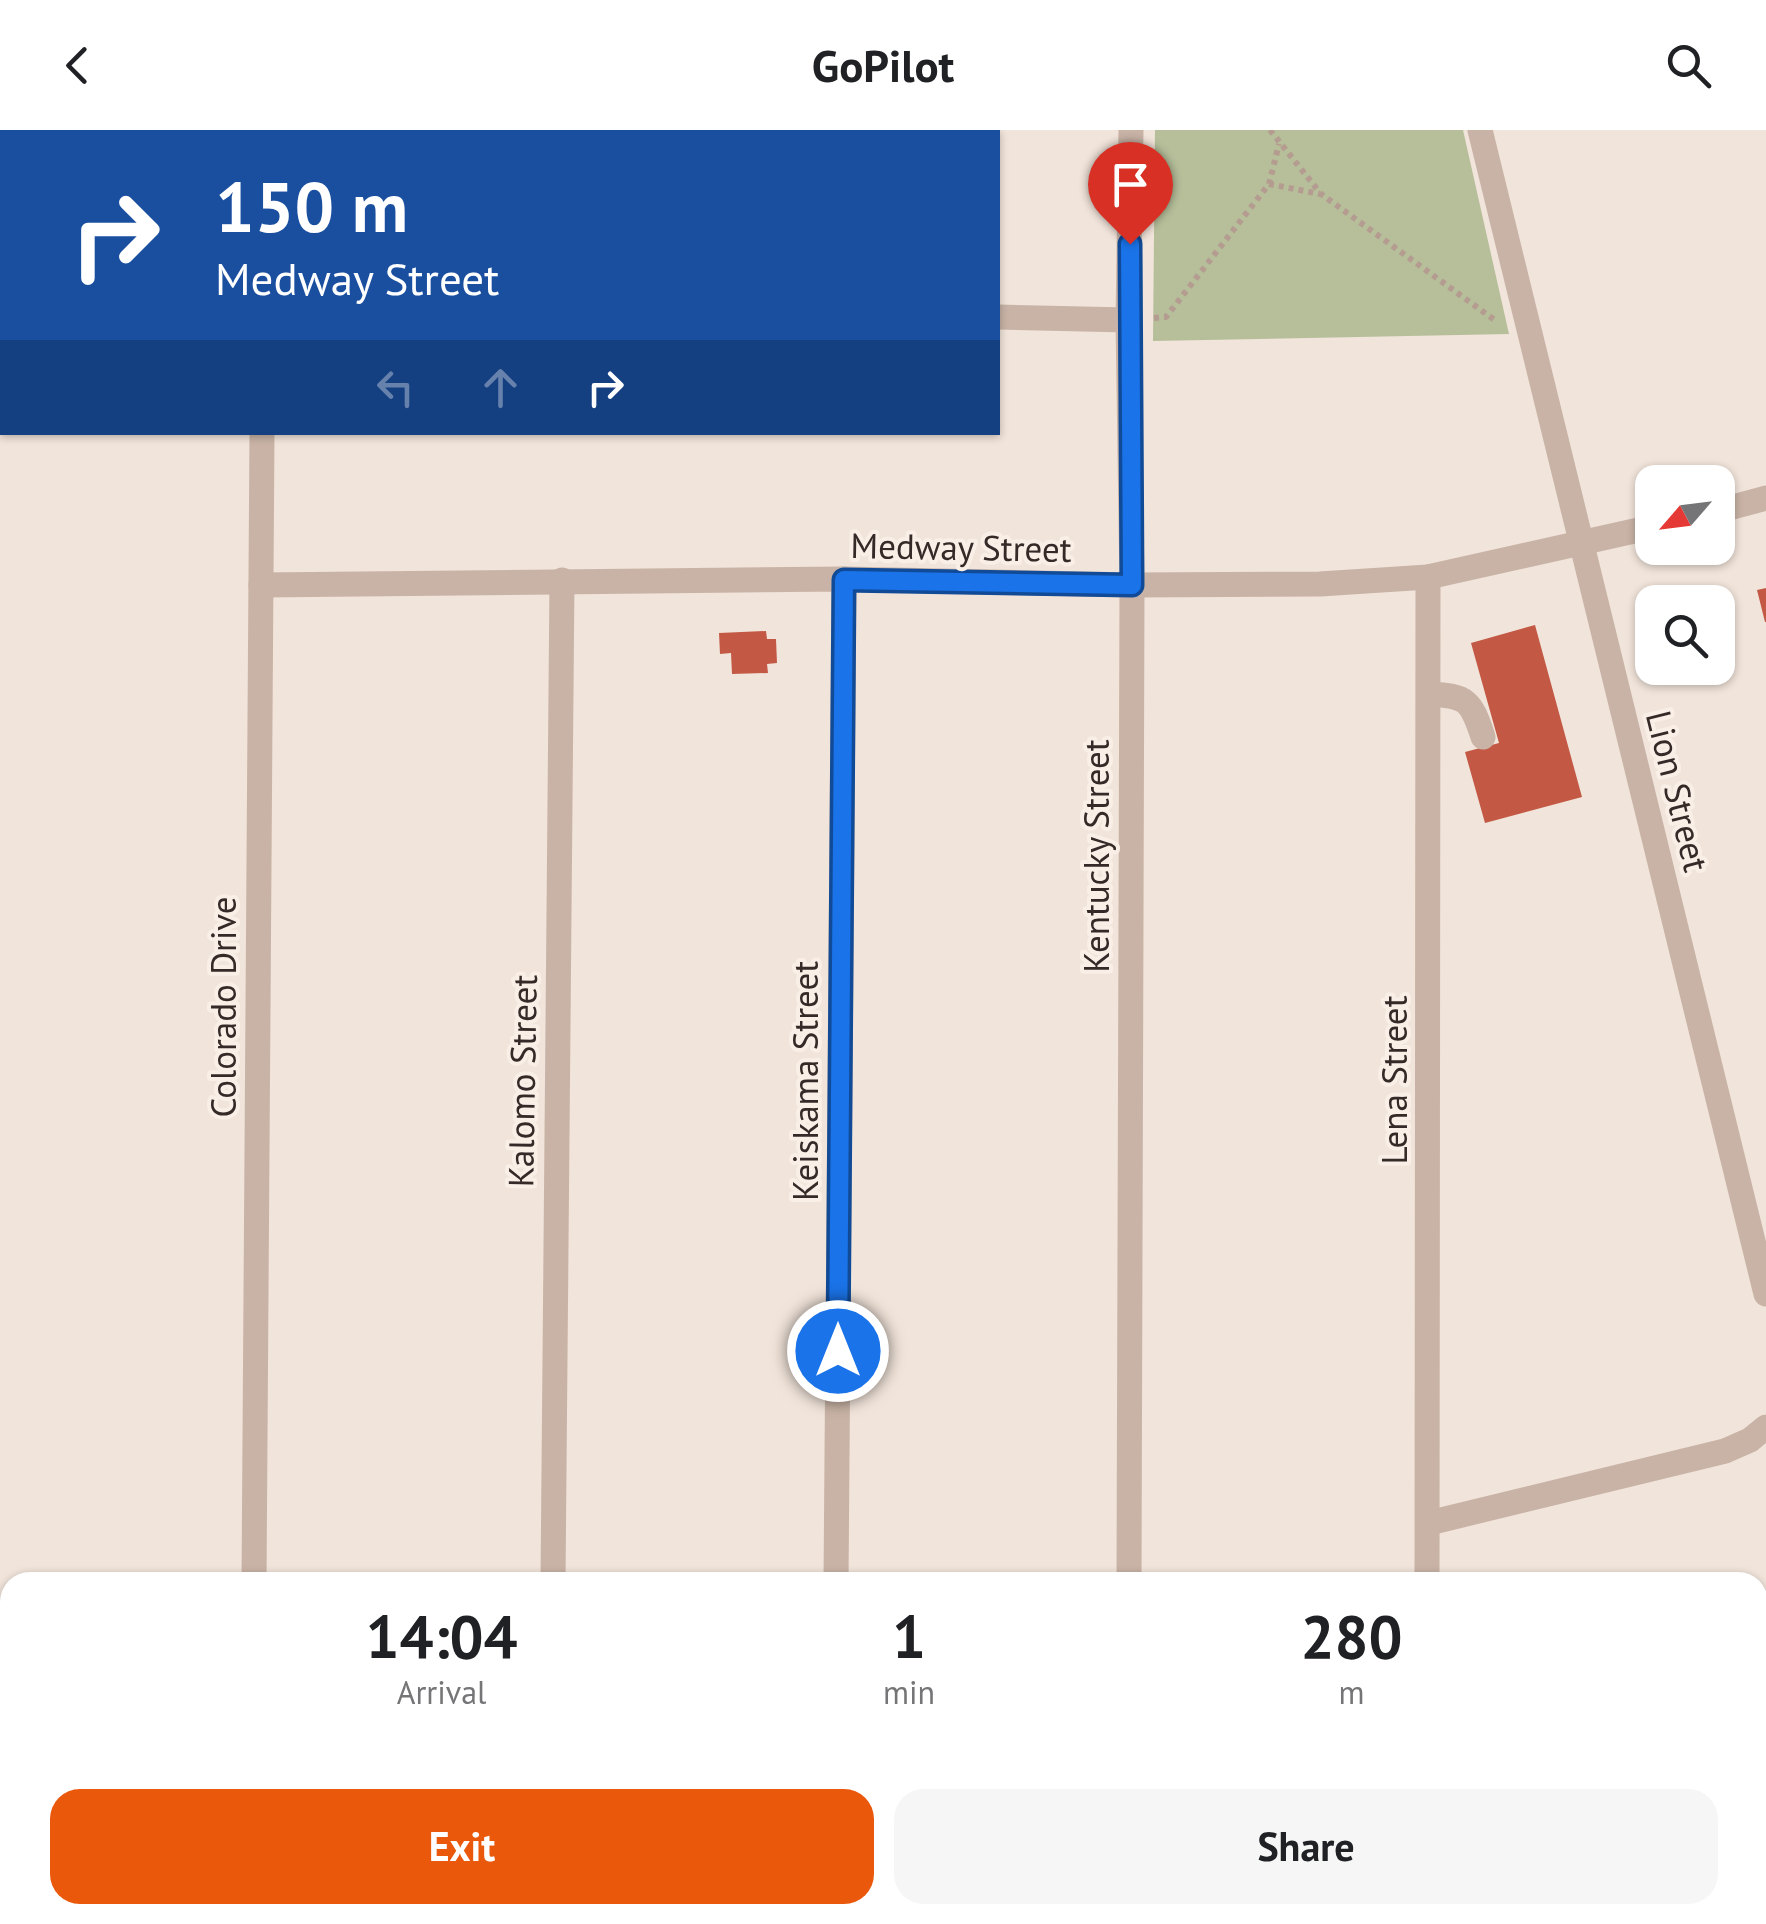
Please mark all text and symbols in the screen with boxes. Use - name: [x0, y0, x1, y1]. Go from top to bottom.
- text: GoPilot: [812, 36, 954, 94]
- icon: back: [50, 38, 105, 93]
- icon: search: [1661, 38, 1716, 93]
- pin: [1088, 142, 1173, 245]
- icon: arrive: [1103, 157, 1158, 212]
- text: 150 m: [215, 161, 408, 251]
- icon: right: [50, 170, 180, 300]
- text: Medway Street: [215, 249, 499, 307]
- icon: left: [368, 360, 423, 415]
- icon: ahead: [473, 360, 528, 415]
- icon: right: [578, 360, 633, 415]
- north arrow: [1635, 465, 1735, 565]
- map controls: [1635, 465, 1735, 685]
- street label: Medway Street: [850, 522, 1072, 572]
- button: search: [1635, 585, 1735, 685]
- street label: Lion Street: [1636, 706, 1720, 876]
- street label: Kentucky Street: [1073, 739, 1119, 973]
- street label: Colorado Drive: [200, 896, 246, 1118]
- street label: Keiskama Street: [782, 961, 828, 1201]
- street label: Kalomo Street: [497, 974, 547, 1188]
- street label: Lena Street: [1371, 995, 1417, 1165]
- position arrow: [786, 1299, 890, 1403]
- text: 14:04: [365, 1597, 518, 1675]
- text: 1: [892, 1597, 926, 1675]
- text: 280: [1301, 1597, 1403, 1675]
- text: Arrival: [397, 1671, 486, 1713]
- text: min: [883, 1671, 935, 1713]
- text: m: [1339, 1671, 1365, 1713]
- button: Exit: [50, 1789, 874, 1904]
- button: Share: [894, 1789, 1718, 1904]

